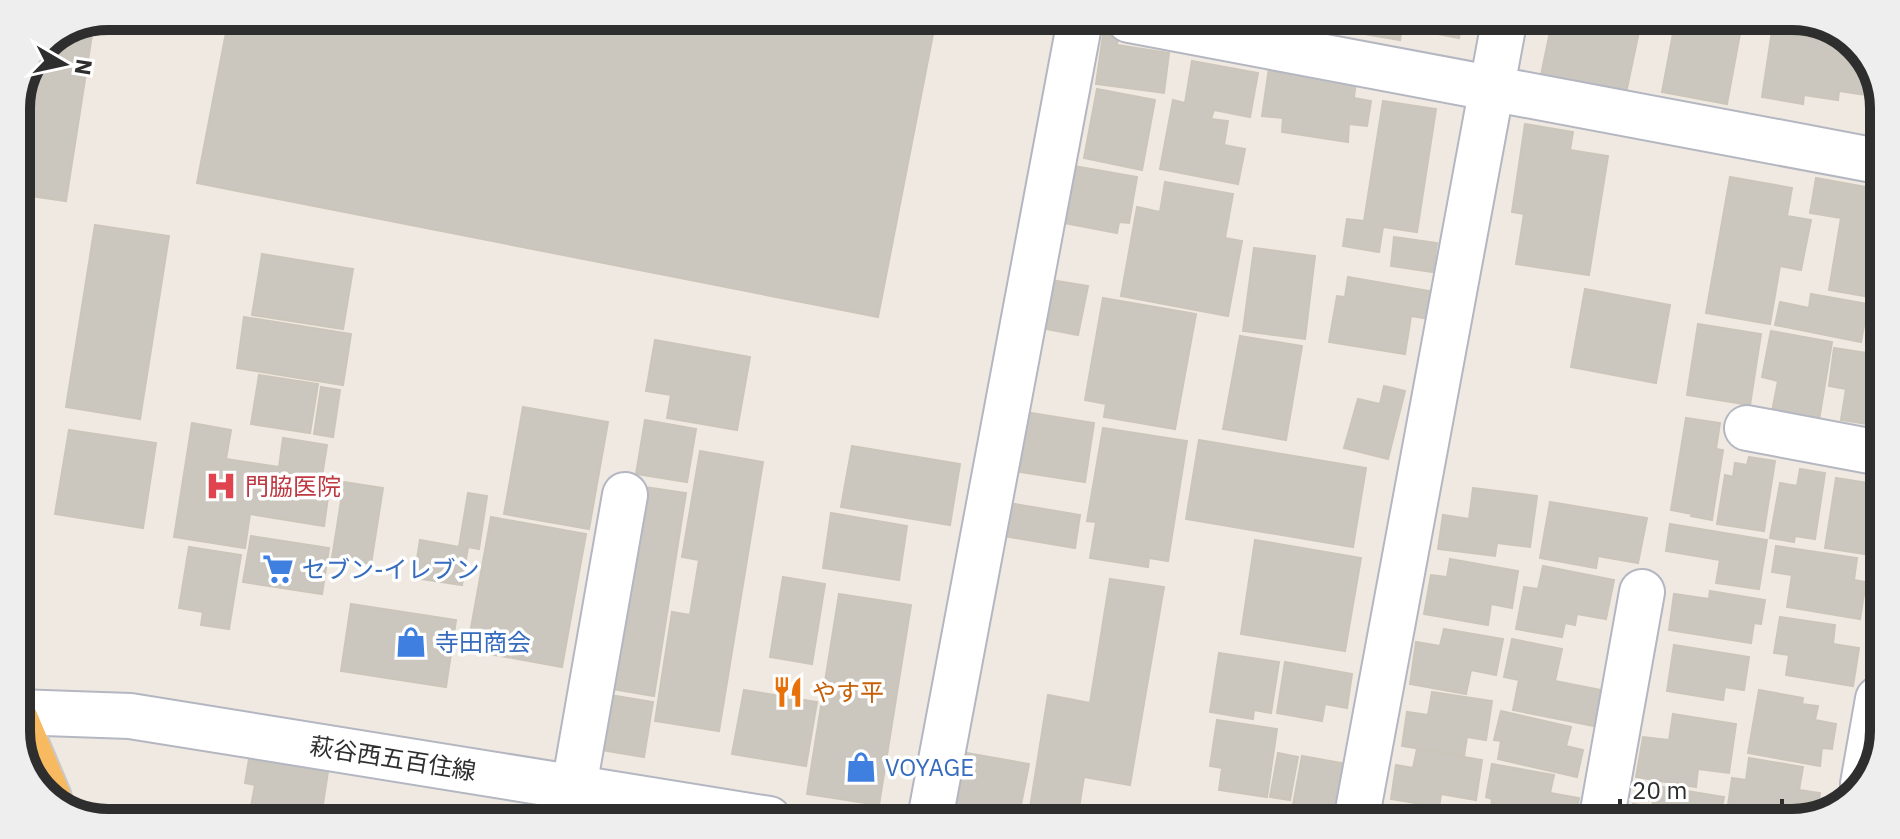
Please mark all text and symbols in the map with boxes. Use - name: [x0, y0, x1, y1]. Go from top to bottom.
- north arrow: [24, 24, 104, 104]
- text: N: [69, 57, 100, 77]
- hospital icon: 門脇医院: [204, 469, 238, 503]
- place label: 門脇医院: [245, 470, 341, 502]
- supermarket icon: セブン-イレブン: [261, 552, 295, 586]
- place label: セブン-イレブン: [302, 553, 480, 585]
- shop icon: 寺田商会: [394, 625, 428, 659]
- place label: 寺田商会: [435, 626, 531, 658]
- restaurant icon: やす平: [771, 675, 805, 709]
- place label: やす平: [812, 676, 884, 708]
- street label: 萩谷西五百住線: [308, 729, 478, 787]
- shop icon: VOYAGE: [844, 750, 878, 784]
- place label: VOYAGE: [885, 751, 974, 783]
- scale bar: [1620, 763, 1782, 813]
- text: 20 m: [1632, 774, 1687, 806]

